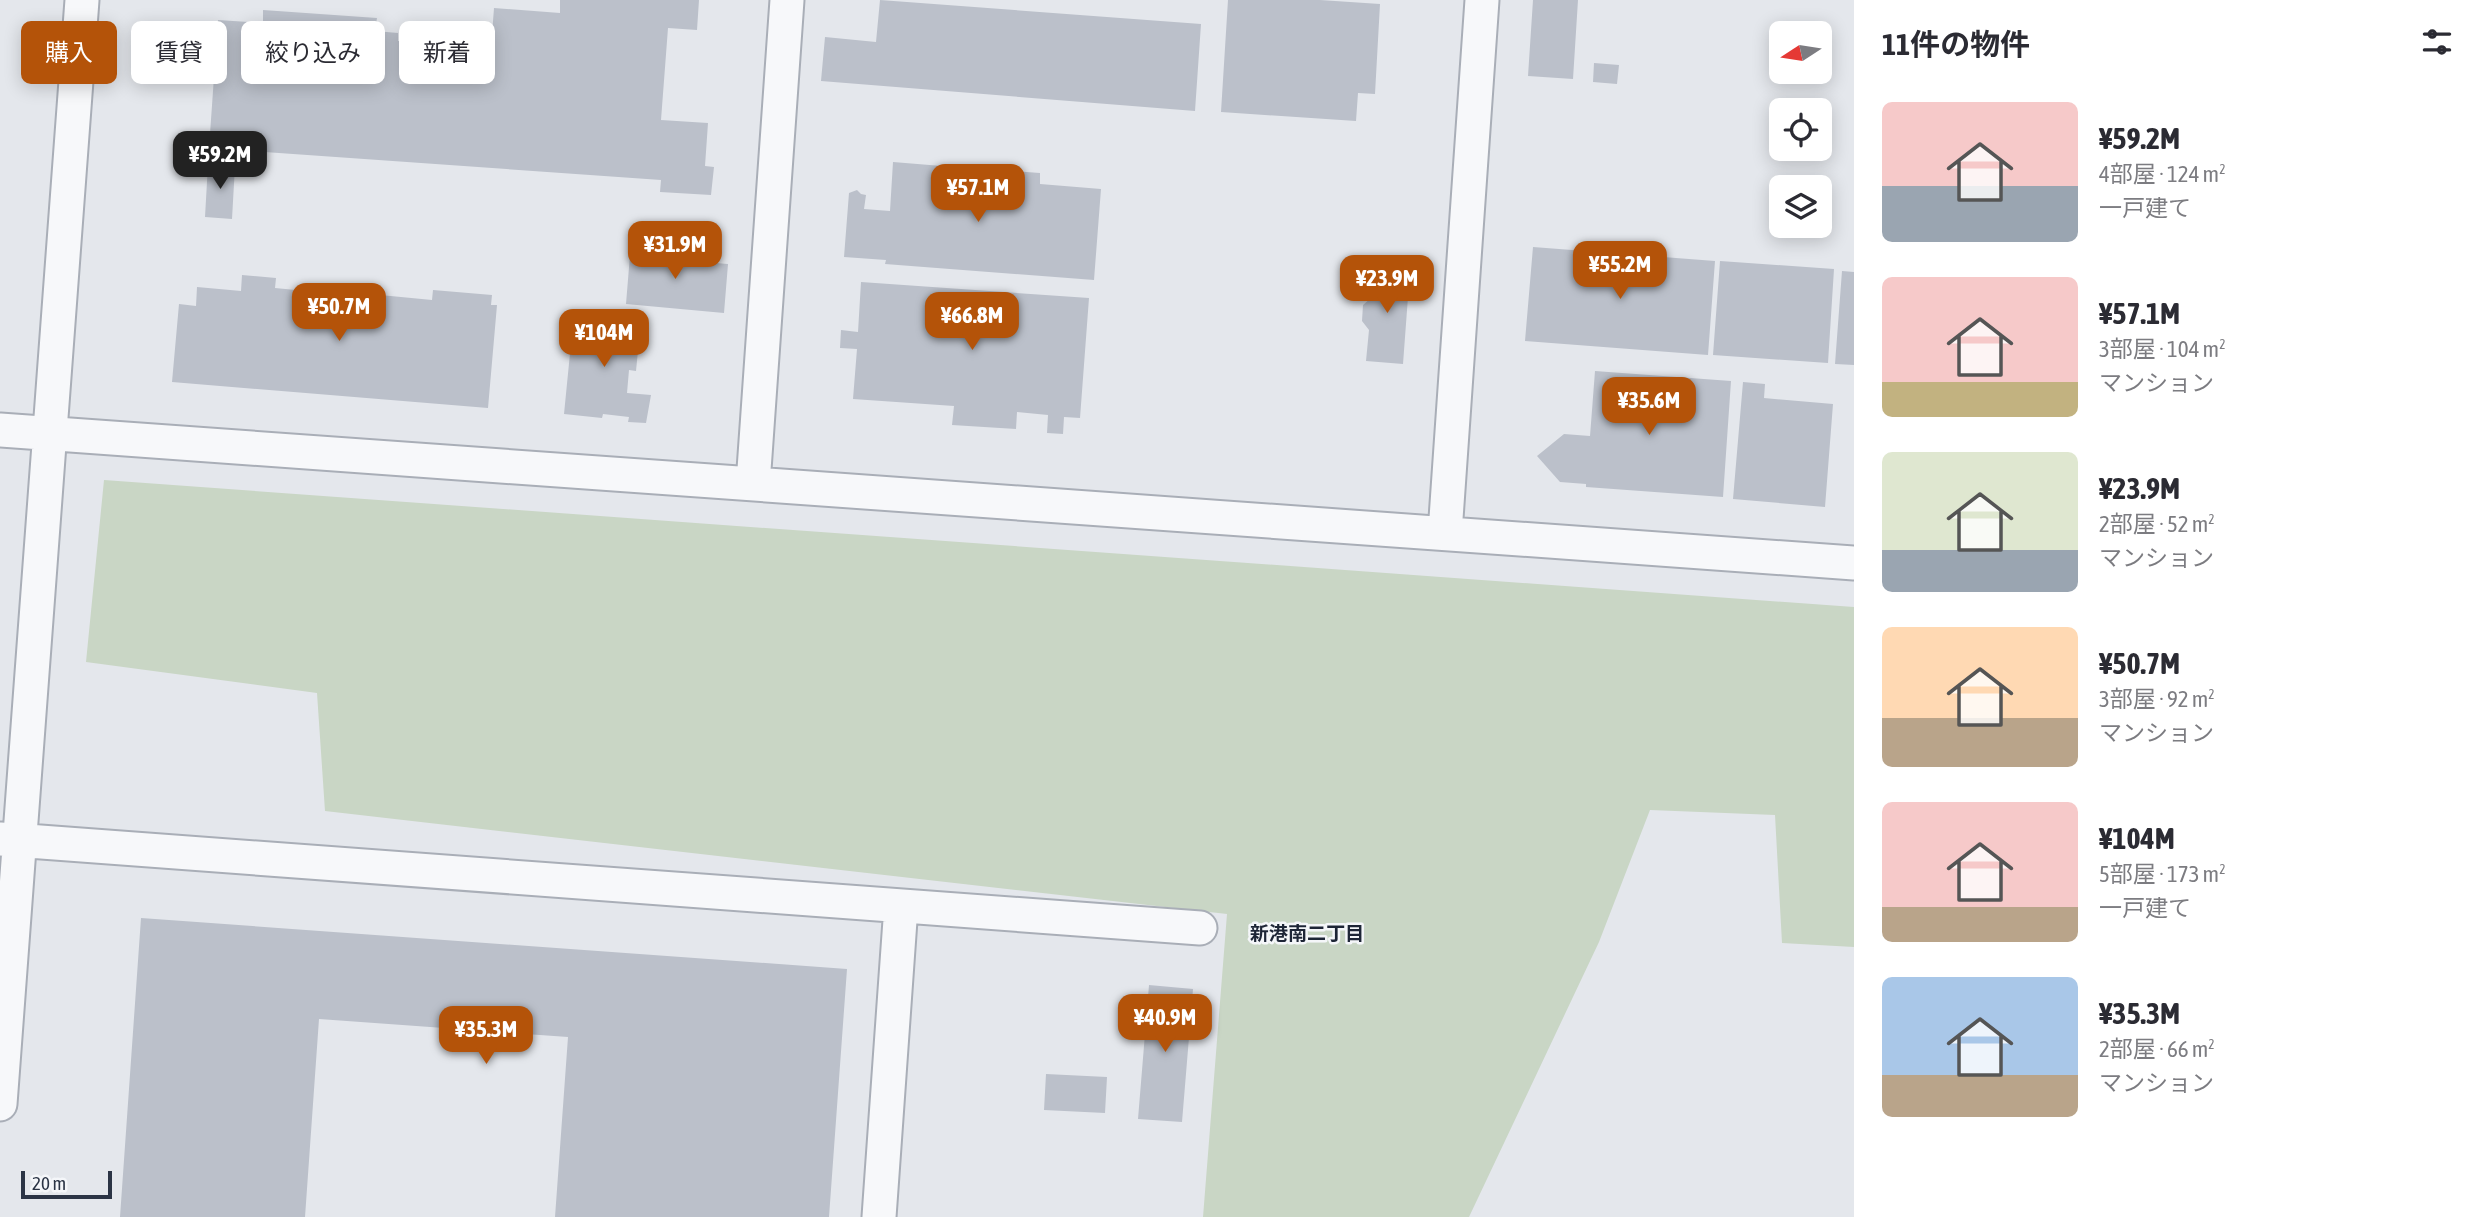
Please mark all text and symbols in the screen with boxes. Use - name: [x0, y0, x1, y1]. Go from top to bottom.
- chip: 購入: [21, 21, 117, 84]
- chip: 賃貸: [131, 21, 227, 84]
- chip: 絞り込み: [241, 21, 385, 84]
- chip: 新着: [399, 21, 495, 84]
- north arrow: [1769, 21, 1832, 84]
- map controls: [1769, 21, 1832, 238]
- icon: filters: [2418, 23, 2456, 61]
- text: 11件の物件: [1882, 27, 2030, 61]
- button: locate: [1769, 98, 1832, 161]
- text: ¥59.2M: [2099, 121, 2180, 155]
- icon: home: [1938, 130, 2022, 214]
- pin: ¥59.2M: [163, 132, 277, 191]
- text: ¥59.2M: [189, 141, 251, 167]
- text: 4部屋 · 124 m²: [2099, 161, 2226, 187]
- pin: ¥57.1M: [921, 164, 1035, 224]
- text: ¥57.1M: [947, 174, 1009, 200]
- button: layers: [1769, 175, 1832, 238]
- text: 一戸建て: [2099, 195, 2191, 221]
- pin: ¥31.9M: [618, 222, 732, 281]
- text: ¥31.9M: [644, 231, 706, 257]
- pin: ¥55.2M: [1563, 242, 1677, 301]
- text: ¥55.2M: [1589, 251, 1651, 277]
- pin: ¥23.9M: [1330, 256, 1444, 315]
- text: ¥23.9M: [1356, 265, 1418, 291]
- pin: ¥50.7M: [282, 284, 396, 343]
- pin: ¥66.8M: [915, 292, 1029, 352]
- text: ¥50.7M: [308, 293, 370, 319]
- text: ¥57.1M: [2099, 296, 2180, 330]
- text: ¥66.8M: [941, 302, 1003, 328]
- icon: home: [1938, 305, 2022, 389]
- pin: ¥104M: [555, 310, 653, 369]
- text: ¥104M: [575, 319, 633, 345]
- text: 3部屋 · 104 m²: [2099, 336, 2226, 362]
- text: マンション: [2099, 370, 2214, 396]
- pin: ¥35.6M: [1592, 378, 1706, 437]
- text: ¥35.6M: [1618, 387, 1680, 413]
- text: ¥23.9M: [2099, 471, 2180, 505]
- icon: home: [1938, 480, 2022, 564]
- text: 2部屋 · 52 m²: [2099, 511, 2215, 537]
- text: マンション: [2099, 545, 2214, 571]
- text: ¥50.7M: [2099, 646, 2180, 680]
- icon: home: [1938, 655, 2022, 739]
- text: 3部屋 · 92 m²: [2099, 686, 2215, 712]
- text: マンション: [2099, 720, 2214, 746]
- text: ¥104M: [2099, 821, 2175, 855]
- icon: home: [1938, 830, 2022, 914]
- text: 5部屋 · 173 m²: [2099, 861, 2226, 887]
- text: 一戸建て: [2099, 895, 2191, 921]
- district label: 新港南二丁目: [1250, 922, 1364, 944]
- pin: ¥40.9M: [1108, 995, 1222, 1054]
- text: ¥35.3M: [2099, 996, 2180, 1030]
- text: ¥40.9M: [1134, 1004, 1196, 1030]
- icon: home: [1938, 1005, 2022, 1089]
- pin: ¥35.3M: [429, 1006, 543, 1066]
- text: ¥35.3M: [455, 1016, 517, 1042]
- text: 2部屋 · 66 m²: [2099, 1036, 2215, 1062]
- text: マンション: [2099, 1070, 2214, 1096]
- scale bar: [21, 1168, 112, 1200]
- text: 20 m: [32, 1172, 66, 1194]

